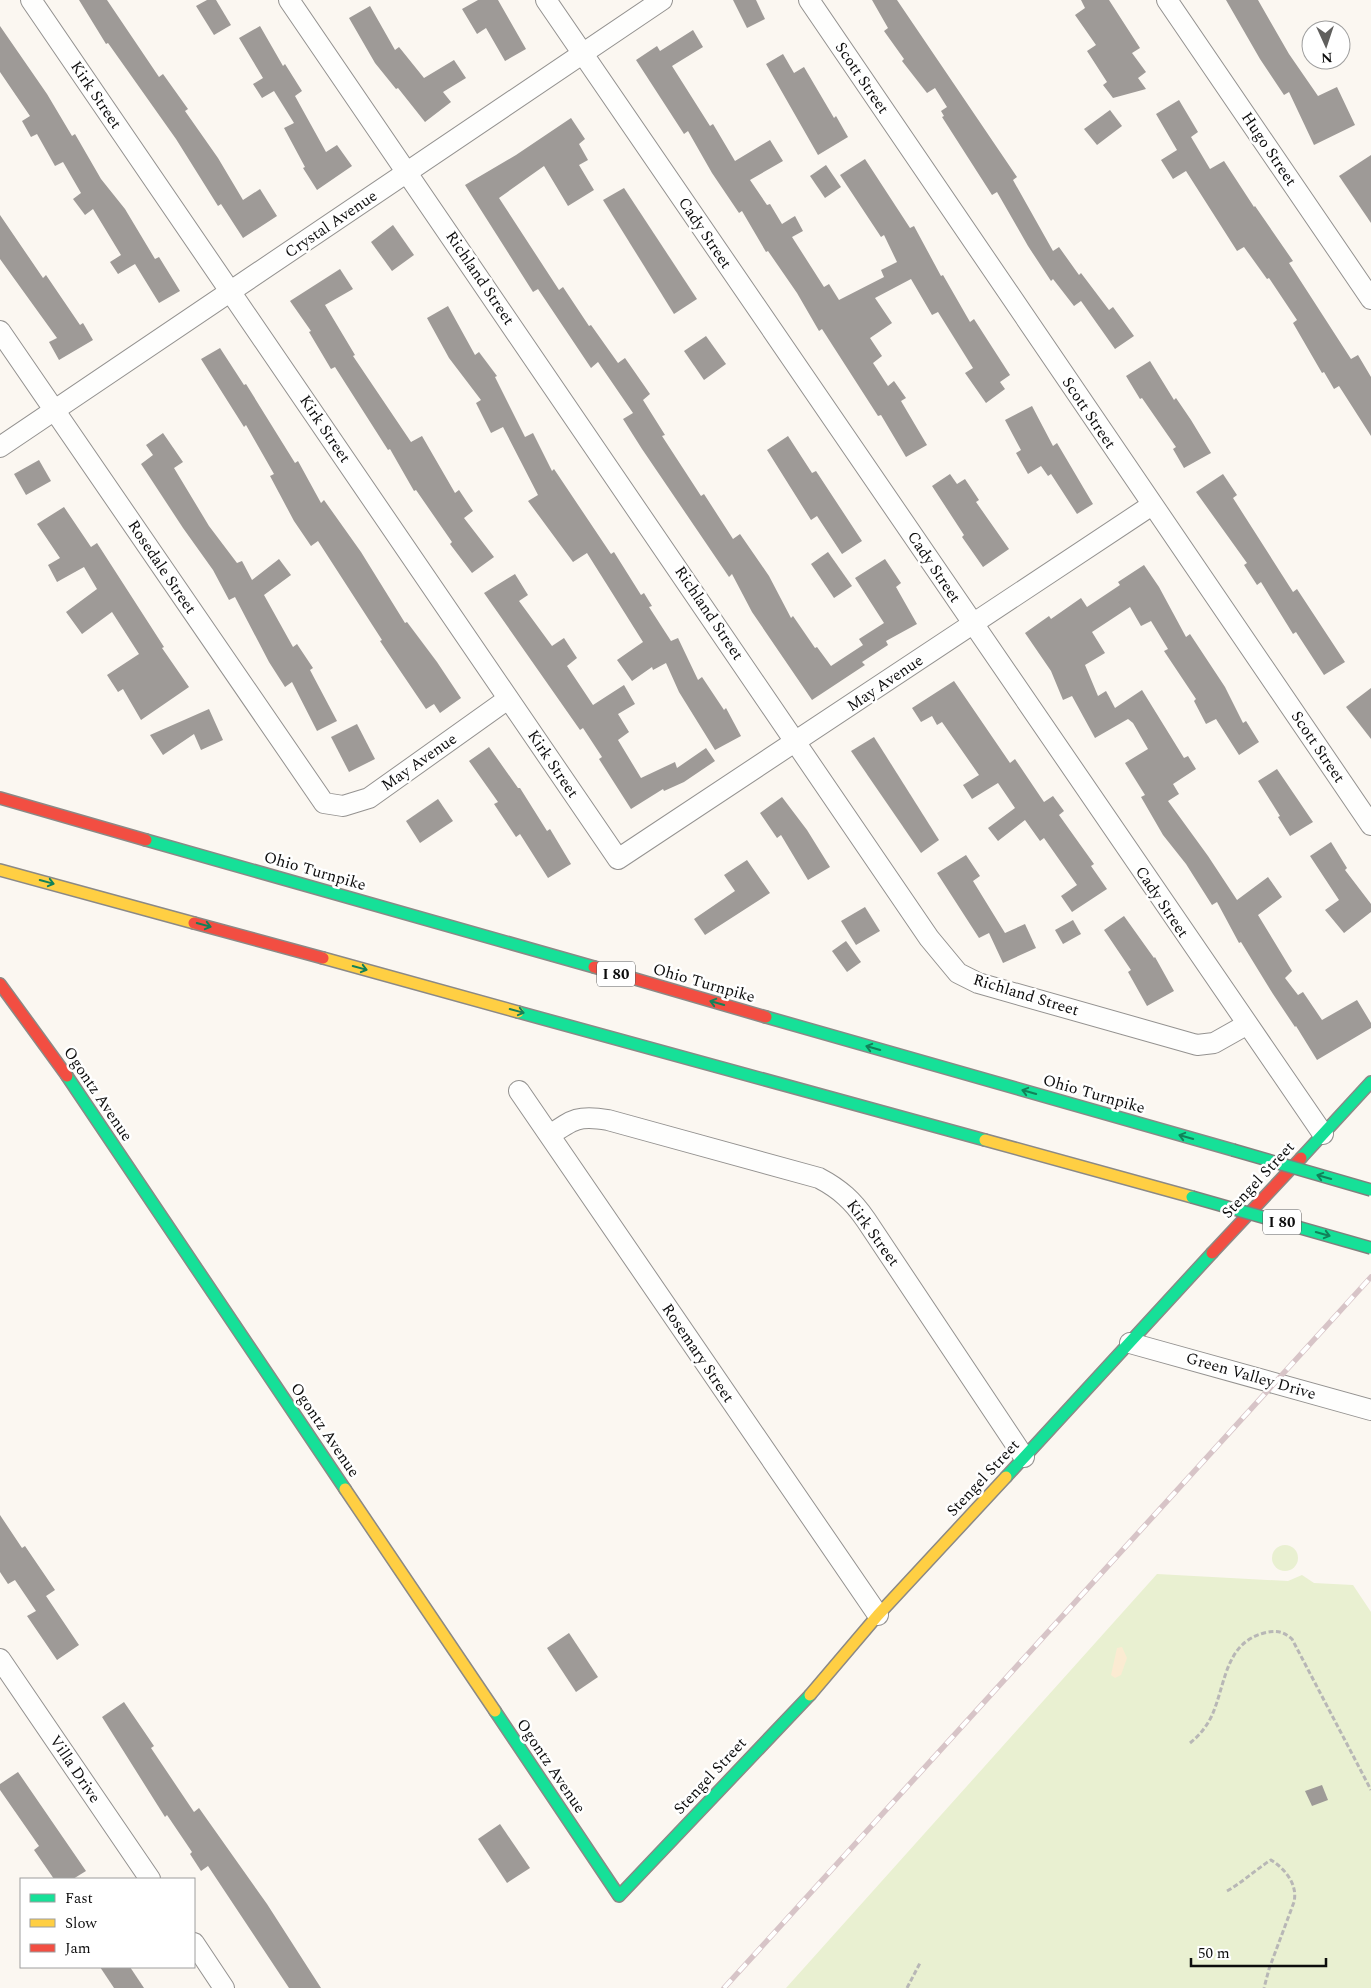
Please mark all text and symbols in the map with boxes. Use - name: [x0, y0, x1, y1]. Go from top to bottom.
- north arrow: [1301, 20, 1351, 70]
- street label: Scott Street: [829, 37, 895, 119]
- text: N: [1320, 47, 1333, 68]
- street label: Kirk Street: [64, 56, 128, 134]
- street label: Hugo Street: [1235, 107, 1303, 191]
- street label: Crystal Avenue: [280, 184, 382, 264]
- street label: Cady Street: [672, 192, 738, 274]
- street label: Richland Street: [439, 226, 521, 330]
- street label: Scott Street: [1056, 372, 1122, 454]
- street label: Kirk Street: [293, 390, 357, 468]
- street label: Rosedale Street: [122, 515, 203, 619]
- street label: Cady Street: [901, 526, 967, 608]
- street label: Richland Street: [668, 561, 750, 665]
- street label: May Avenue: [842, 649, 928, 717]
- street label: Scott Street: [1285, 706, 1351, 788]
- street label: Kirk Street: [521, 725, 585, 803]
- street label: May Avenue: [376, 727, 462, 797]
- street label: Ohio Turnpike: [261, 845, 369, 897]
- street label: Cady Street: [1129, 861, 1195, 943]
- one-way arrow: [39, 878, 55, 888]
- one-way arrow: [195, 921, 211, 931]
- street label: Ohio Turnpike: [650, 957, 758, 1009]
- road number: I 80: [597, 962, 635, 986]
- one-way arrow: [352, 964, 368, 974]
- street label: Richland Street: [970, 968, 1082, 1023]
- one-way arrow: [709, 998, 725, 1007]
- one-way arrow: [509, 1007, 525, 1017]
- street label: Ogontz Avenue: [57, 1042, 139, 1146]
- one-way arrow: [866, 1042, 882, 1052]
- street label: Ohio Turnpike: [1040, 1068, 1148, 1120]
- one-way arrow: [1022, 1087, 1038, 1097]
- one-way arrow: [1178, 1131, 1194, 1141]
- street label: Stengel Street: [1216, 1136, 1301, 1224]
- one-way arrow: [1317, 1171, 1333, 1181]
- street label: Kirk Street: [840, 1195, 906, 1272]
- road number: I 80: [1263, 1210, 1301, 1234]
- one-way arrow: [1315, 1230, 1331, 1240]
- street label: Rosemary Street: [656, 1298, 740, 1408]
- street label: Green Valley Drive: [1183, 1346, 1319, 1406]
- street label: Ogontz Avenue: [284, 1378, 366, 1482]
- street label: Stengel Street: [941, 1434, 1026, 1522]
- street label: Ogontz Avenue: [510, 1714, 592, 1818]
- street label: Villa Drive: [43, 1730, 107, 1808]
- street label: Stengel Street: [668, 1732, 753, 1820]
- legend: [20, 1878, 195, 1968]
- text: Fast: [65, 1887, 93, 1910]
- text: Slow: [65, 1912, 97, 1935]
- scale bar: [1191, 1936, 1326, 1968]
- text: Jam: [65, 1937, 91, 1960]
- text: 50 m: [1198, 1942, 1230, 1965]

